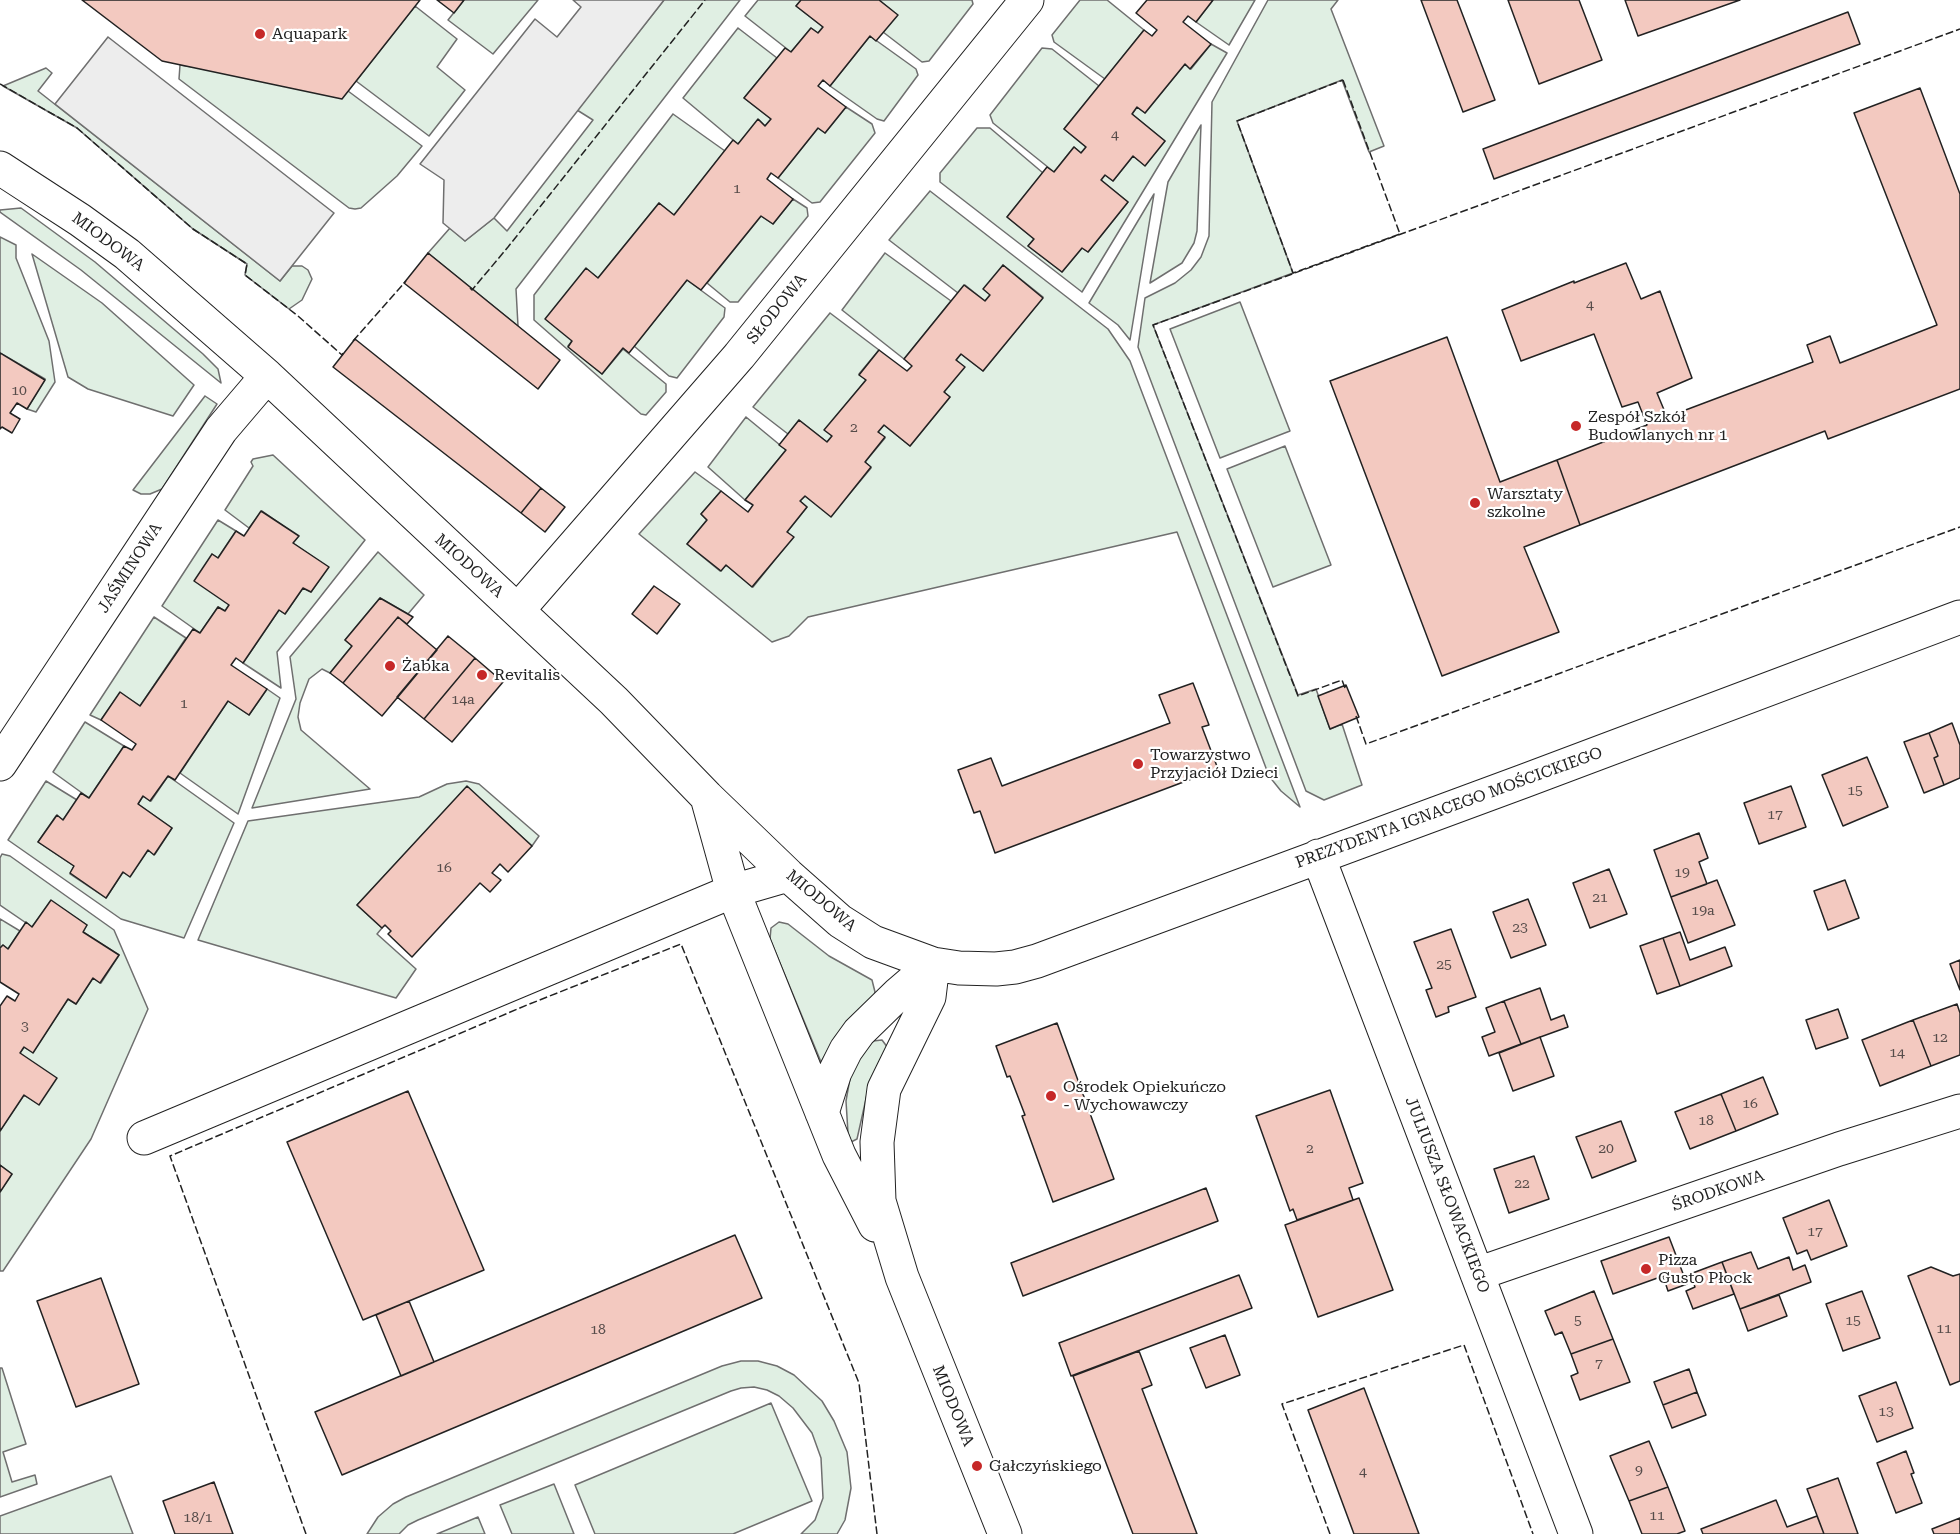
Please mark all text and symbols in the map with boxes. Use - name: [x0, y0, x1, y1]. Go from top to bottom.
- place label: Aquapark: [272, 24, 348, 44]
- marker: Aquapark: [253, 27, 267, 41]
- house number: 4: [1111, 127, 1119, 143]
- house number: 1: [733, 181, 741, 197]
- street label: MIODOWA: [68, 209, 148, 275]
- street label: SŁODOWA: [743, 270, 811, 348]
- house number: 4: [1586, 297, 1594, 313]
- house number: 10: [11, 383, 27, 399]
- place label: Zespół Szkół Budowlanych nr 1: [1588, 407, 1728, 445]
- marker: Zespół Szkół Budowlanych nr 1: [1569, 419, 1583, 433]
- house number: 2: [850, 420, 858, 436]
- place label: Warsztaty szkolne: [1487, 484, 1563, 522]
- marker: Warsztaty szkolne: [1468, 496, 1482, 510]
- street label: JAŚMINOWA: [94, 519, 166, 617]
- street label: MIODOWA: [431, 530, 507, 602]
- place label: Żabka: [402, 656, 449, 676]
- marker: Żabka: [383, 659, 397, 673]
- place label: Revitalis: [494, 665, 560, 685]
- marker: Revitalis: [475, 668, 489, 682]
- house number: 14a: [451, 692, 475, 708]
- house number: 1: [180, 696, 188, 712]
- street label: PREZYDENTA IGNACEGO MOŚCICKIEGO: [1293, 743, 1605, 873]
- place label: Towarzystwo Przyjaciół Dzieci: [1150, 745, 1278, 783]
- marker: Towarzystwo Przyjaciół Dzieci: [1131, 757, 1145, 771]
- house number: 15: [1847, 783, 1863, 799]
- house number: 17: [1767, 807, 1783, 823]
- house number: 16: [436, 860, 452, 876]
- house number: 19: [1674, 865, 1690, 881]
- street label: MIODOWA: [782, 866, 860, 936]
- house number: 21: [1592, 890, 1608, 906]
- house number: 19a: [1691, 903, 1715, 919]
- house number: 23: [1512, 920, 1528, 936]
- house number: 25: [1436, 957, 1452, 973]
- house number: 3: [21, 1019, 29, 1035]
- house number: 12: [1932, 1030, 1948, 1046]
- house number: 14: [1889, 1045, 1905, 1061]
- place label: Ośrodek Opiekuńczo - Wychowawczy: [1063, 1077, 1226, 1115]
- marker: Ośrodek Opiekuńczo - Wychowawczy: [1044, 1089, 1058, 1103]
- street label: JULIUSZA SŁOWACKIEGO: [1401, 1094, 1493, 1296]
- house number: 16: [1742, 1096, 1758, 1112]
- house number: 18: [1698, 1113, 1714, 1129]
- house number: 2: [1306, 1141, 1314, 1157]
- house number: 20: [1598, 1141, 1614, 1157]
- street label: ŚRODKOWA: [1669, 1166, 1767, 1216]
- house number: 22: [1514, 1176, 1530, 1192]
- house number: 17: [1807, 1224, 1823, 1240]
- place label: Pizza Gusto Płock: [1658, 1250, 1752, 1288]
- marker: Pizza Gusto Płock: [1639, 1262, 1653, 1276]
- house number: 5: [1574, 1313, 1582, 1329]
- house number: 15: [1845, 1313, 1861, 1329]
- house number: 11: [1936, 1321, 1952, 1337]
- house number: 18: [590, 1322, 606, 1338]
- house number: 7: [1595, 1356, 1603, 1372]
- street label: MIODOWA: [928, 1363, 978, 1449]
- house number: 13: [1878, 1404, 1894, 1420]
- place label: Gałczyńskiego: [989, 1456, 1102, 1476]
- marker: Gałczyńskiego: [970, 1459, 984, 1473]
- house number: 9: [1635, 1463, 1643, 1479]
- house number: 4: [1359, 1464, 1367, 1480]
- house number: 11: [1649, 1508, 1665, 1524]
- house number: 18/1: [183, 1510, 213, 1526]

